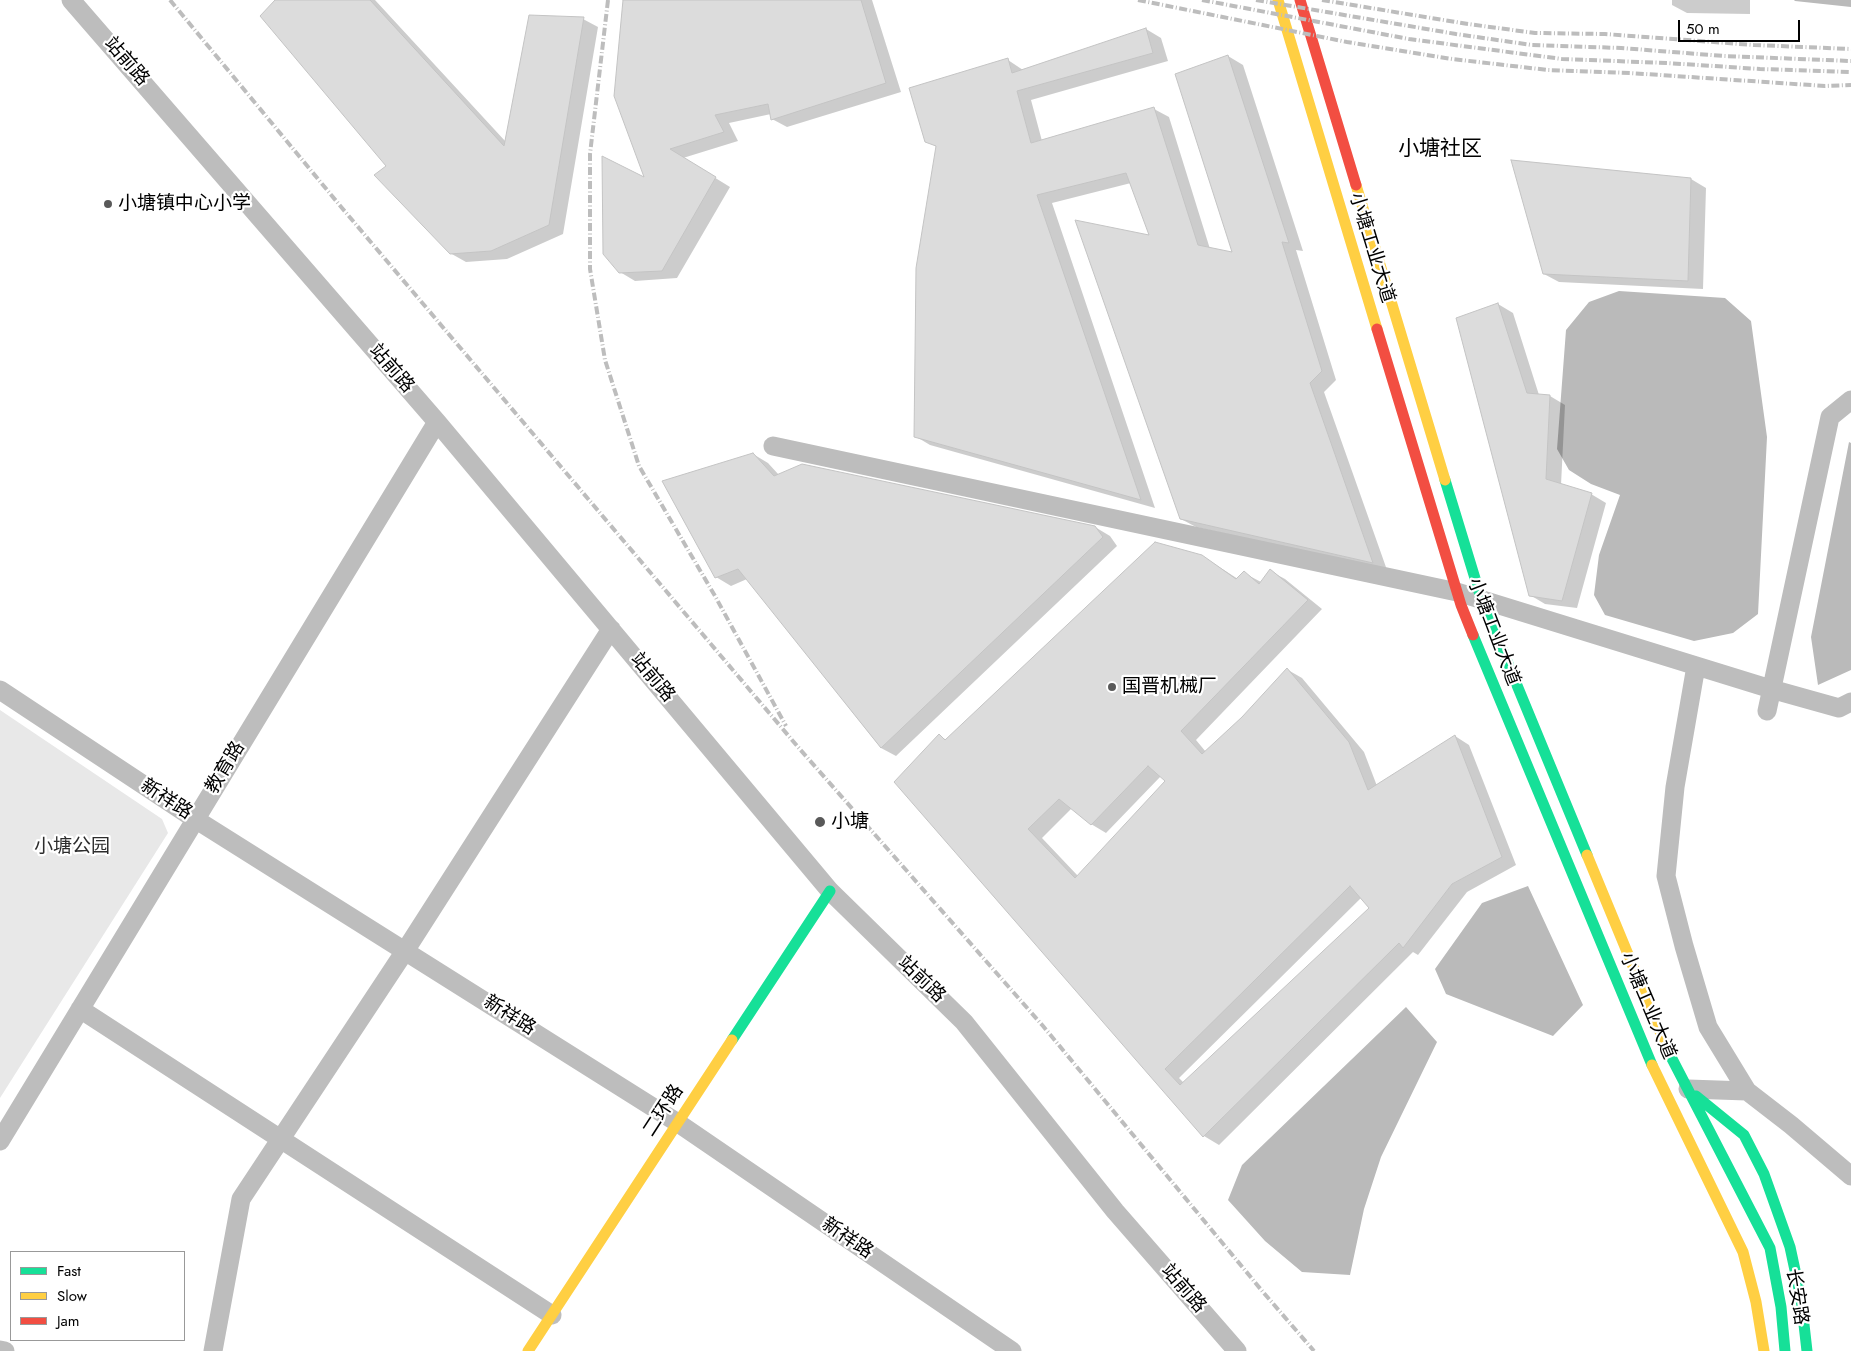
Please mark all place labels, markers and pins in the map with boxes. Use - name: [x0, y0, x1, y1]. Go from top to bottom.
- place label: 小塘镇中心小学: [118, 193, 251, 215]
- marker: 小塘镇中心小学: [102, 198, 114, 210]
- place label: 国晋机械厂: [1122, 676, 1217, 698]
- marker: 国晋机械厂: [1106, 681, 1118, 693]
- place label: 小塘: [831, 811, 869, 833]
- marker: 小塘: [813, 815, 827, 829]

